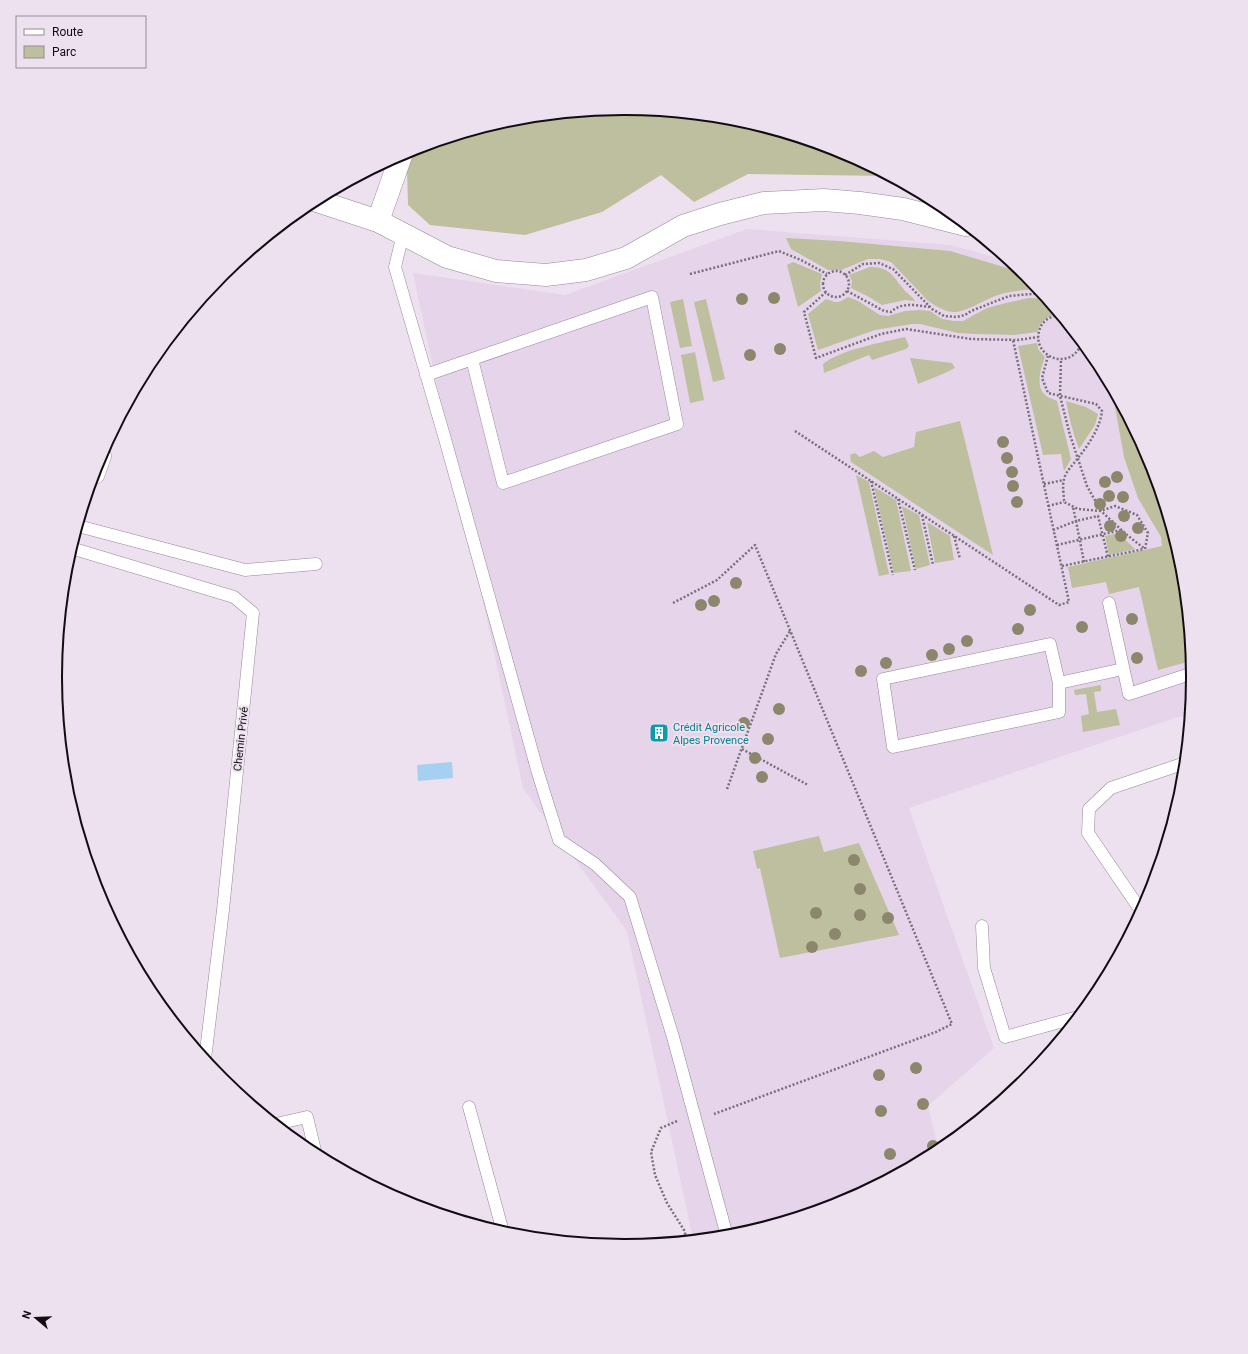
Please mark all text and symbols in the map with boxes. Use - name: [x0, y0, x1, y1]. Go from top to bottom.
- legend: [16, 16, 146, 68]
- text: Route: [52, 25, 83, 39]
- text: Parc: [52, 45, 76, 59]
- street label: Chemin Privé: [231, 706, 251, 772]
- place label: Crédit Agricole Alpes Provence: [673, 721, 749, 747]
- building icon: Crédit Agricole Alpes Provence: [648, 722, 670, 744]
- north arrow: [16, 1298, 56, 1338]
- text: N: [20, 1309, 35, 1321]

